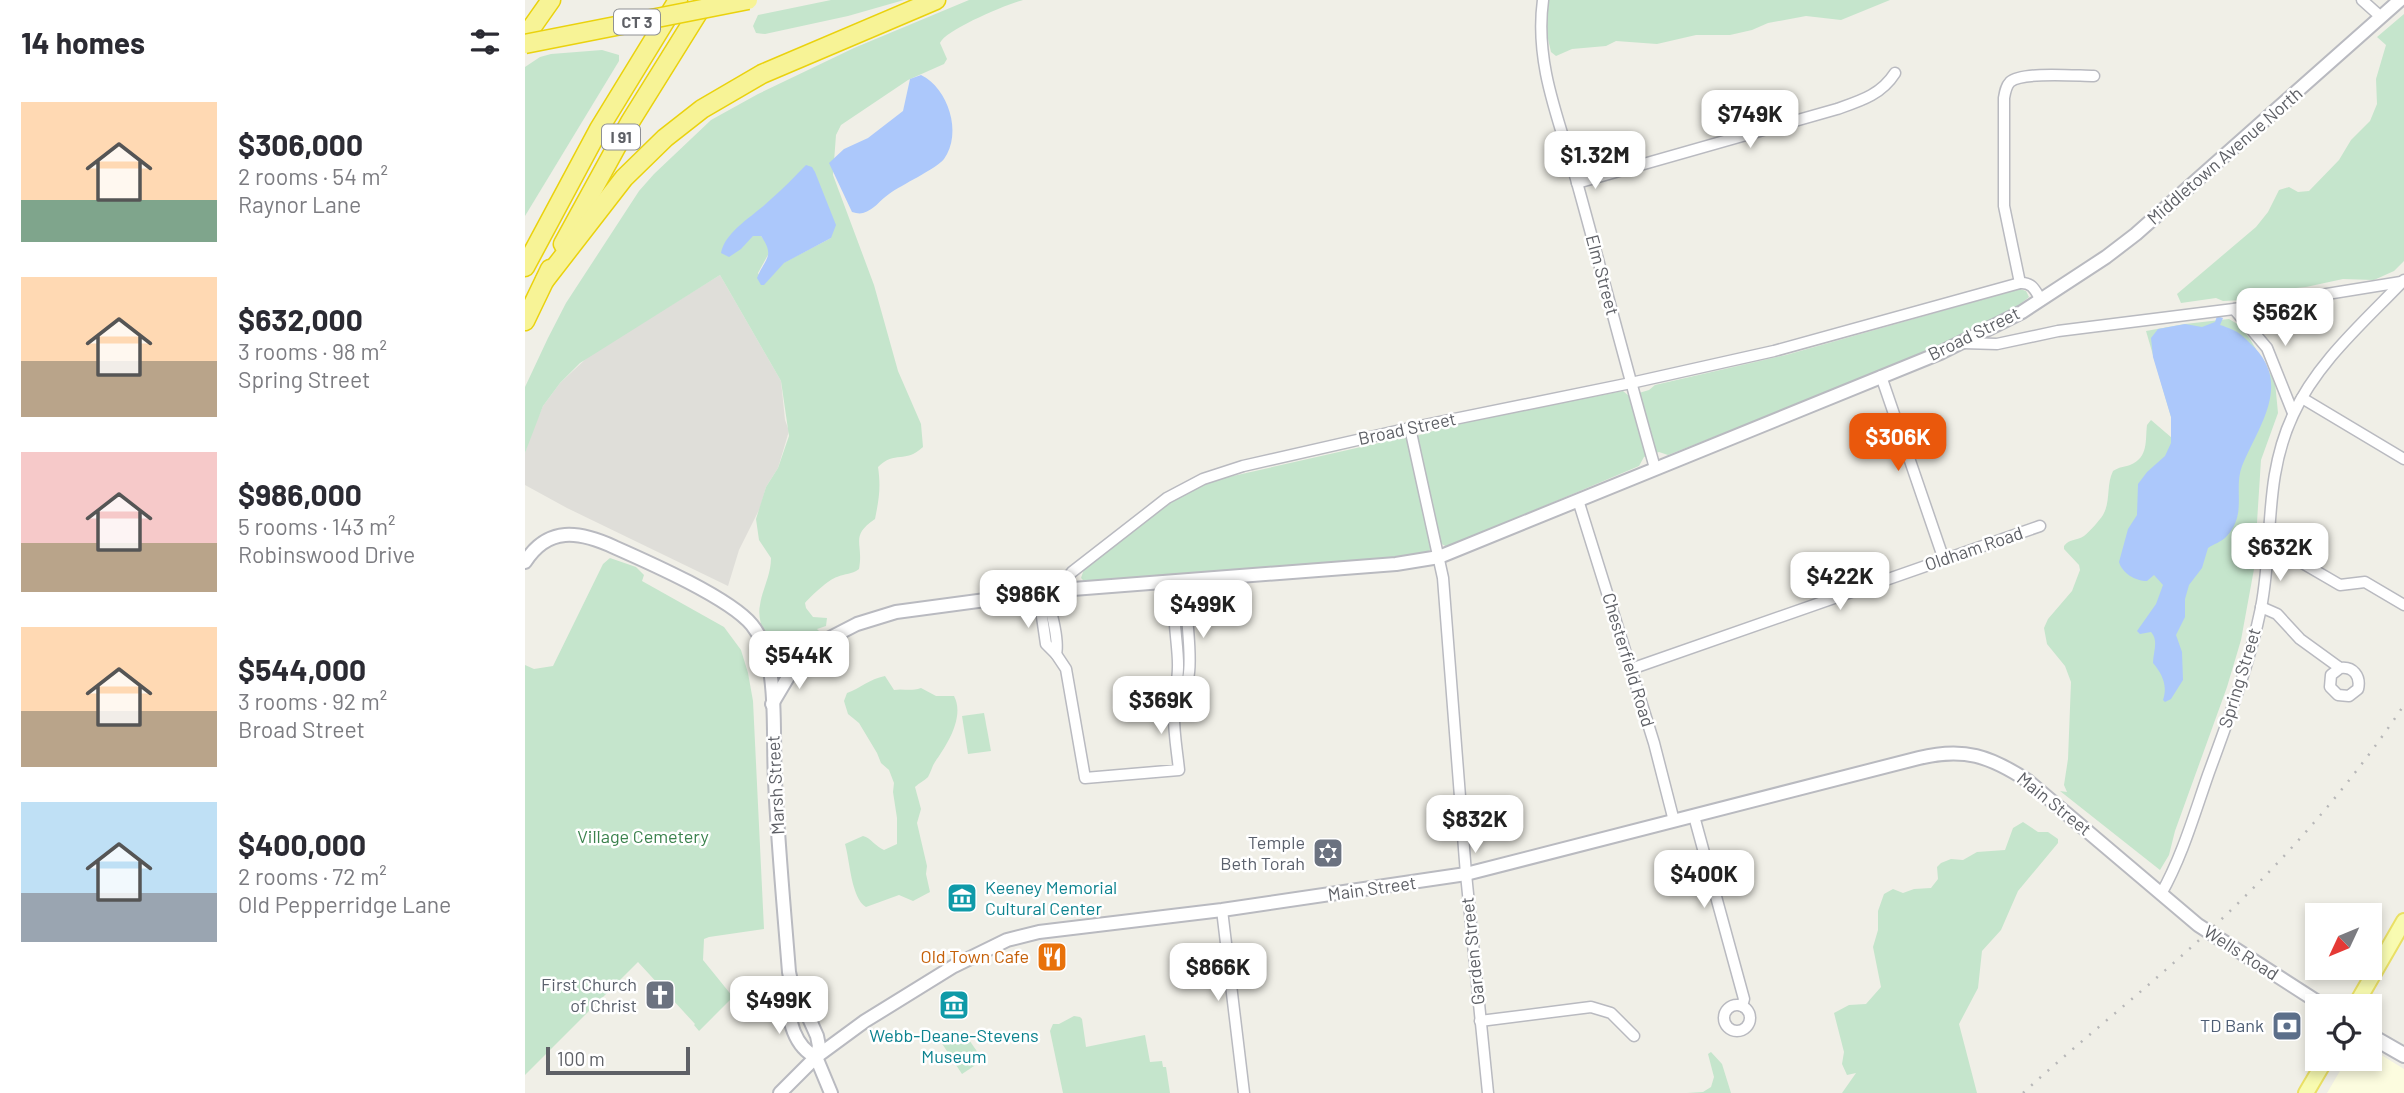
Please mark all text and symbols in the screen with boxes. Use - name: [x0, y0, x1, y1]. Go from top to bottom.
- road number: CT 3: [614, 10, 660, 34]
- icon: filters: [466, 23, 504, 61]
- text: 14 homes: [21, 24, 145, 60]
- street label: Middletown Avenue North: [2142, 82, 2306, 229]
- pin: $749K: [1701, 90, 1799, 150]
- text: $749K: [1717, 99, 1783, 127]
- road number: I 91: [602, 125, 640, 150]
- text: $306,000: [238, 126, 363, 162]
- icon: home: [77, 130, 161, 214]
- pin: $1.32M: [1538, 132, 1652, 191]
- text: $1.32M: [1560, 140, 1630, 168]
- text: 2 rooms · 54 m²: [238, 162, 388, 190]
- text: Raynor Lane: [238, 190, 361, 218]
- street label: Elm Street: [1582, 232, 1624, 318]
- pin: $562K: [2236, 288, 2334, 348]
- text: $562K: [2252, 297, 2318, 325]
- text: $632,000: [238, 301, 363, 337]
- street label: Broad Street: [1924, 301, 2023, 365]
- icon: home: [77, 305, 161, 389]
- text: 3 rooms · 98 m²: [238, 337, 387, 365]
- text: Spring Street: [238, 365, 370, 393]
- street label: Broad Street: [1356, 407, 1458, 449]
- pin: $306K: [1849, 414, 1947, 473]
- text: $306K: [1865, 422, 1931, 450]
- text: $986,000: [238, 476, 362, 512]
- icon: home: [77, 480, 161, 564]
- text: 5 rooms · 143 m²: [238, 512, 396, 540]
- street label: Oldham Road: [1922, 521, 2026, 575]
- pin: $632K: [2231, 524, 2329, 583]
- text: $632K: [2247, 532, 2313, 560]
- text: Robinswood Drive: [238, 540, 415, 568]
- pin: $422K: [1791, 552, 1889, 612]
- text: $422K: [1806, 561, 1874, 589]
- pin: $986K: [979, 570, 1077, 630]
- text: $986K: [996, 579, 1060, 607]
- pin: $499K: [1154, 580, 1252, 640]
- text: $499K: [1170, 589, 1236, 617]
- street label: Chesterfield Road: [1598, 590, 1660, 729]
- street label: Spring Street: [2213, 625, 2265, 730]
- pin: $544K: [750, 632, 848, 691]
- text: $544K: [765, 640, 833, 668]
- text: $544,000: [238, 651, 366, 687]
- icon: home: [77, 655, 161, 739]
- pin: $369K: [1112, 676, 1210, 736]
- text: $369K: [1129, 685, 1193, 713]
- text: 3 rooms · 92 m²: [238, 687, 387, 715]
- text: Broad Street: [238, 715, 365, 743]
- street label: Marsh Street: [761, 735, 789, 835]
- street label: Main Street: [2013, 767, 2096, 840]
- pin: $832K: [1426, 796, 1524, 855]
- text: $832K: [1442, 804, 1508, 832]
- park label: Village Cemetery: [577, 825, 709, 847]
- text: $400,000: [238, 826, 366, 862]
- icon: home: [77, 830, 161, 914]
- place label: Temple Beth Torah: [1220, 831, 1305, 874]
- synagogue icon: Temple Beth Torah: [1311, 836, 1345, 870]
- pin: $400K: [1655, 850, 1753, 910]
- text: $400K: [1670, 859, 1738, 887]
- text: 2 rooms · 72 m²: [238, 862, 387, 890]
- street label: Main Street: [1326, 871, 1418, 905]
- place label: Keeney Memorial Cultural Center: [985, 876, 1117, 919]
- museum icon: Keeney Memorial Cultural Center: [945, 881, 979, 915]
- text: Old Pepperridge Lane: [238, 890, 451, 918]
- street label: Garden Street: [1455, 896, 1489, 1006]
- north arrow: [2305, 903, 2382, 980]
- map controls: [2305, 903, 2382, 1071]
- street label: Wells Road: [2200, 920, 2283, 984]
- restaurant icon: Old Town Cafe: [1035, 940, 1069, 974]
- pin: $866K: [1169, 944, 1267, 1003]
- place label: Old Town Cafe: [920, 945, 1029, 967]
- text: $866K: [1186, 952, 1250, 980]
- place label: First Church of Christ: [541, 973, 637, 1016]
- pin: $499K: [730, 976, 828, 1036]
- church icon: First Church of Christ: [643, 978, 677, 1012]
- text: $499K: [746, 985, 812, 1013]
- museum icon: Webb-Deane-Stevens Museum: [937, 988, 971, 1022]
- button: locate: [2305, 994, 2382, 1071]
- bank icon: TD Bank: [2270, 1009, 2304, 1043]
- place label: TD Bank: [2200, 1014, 2264, 1036]
- place label: Webb-Deane-Stevens Museum: [869, 1024, 1039, 1067]
- scale bar: [546, 1044, 689, 1076]
- text: 100 m: [557, 1047, 605, 1070]

